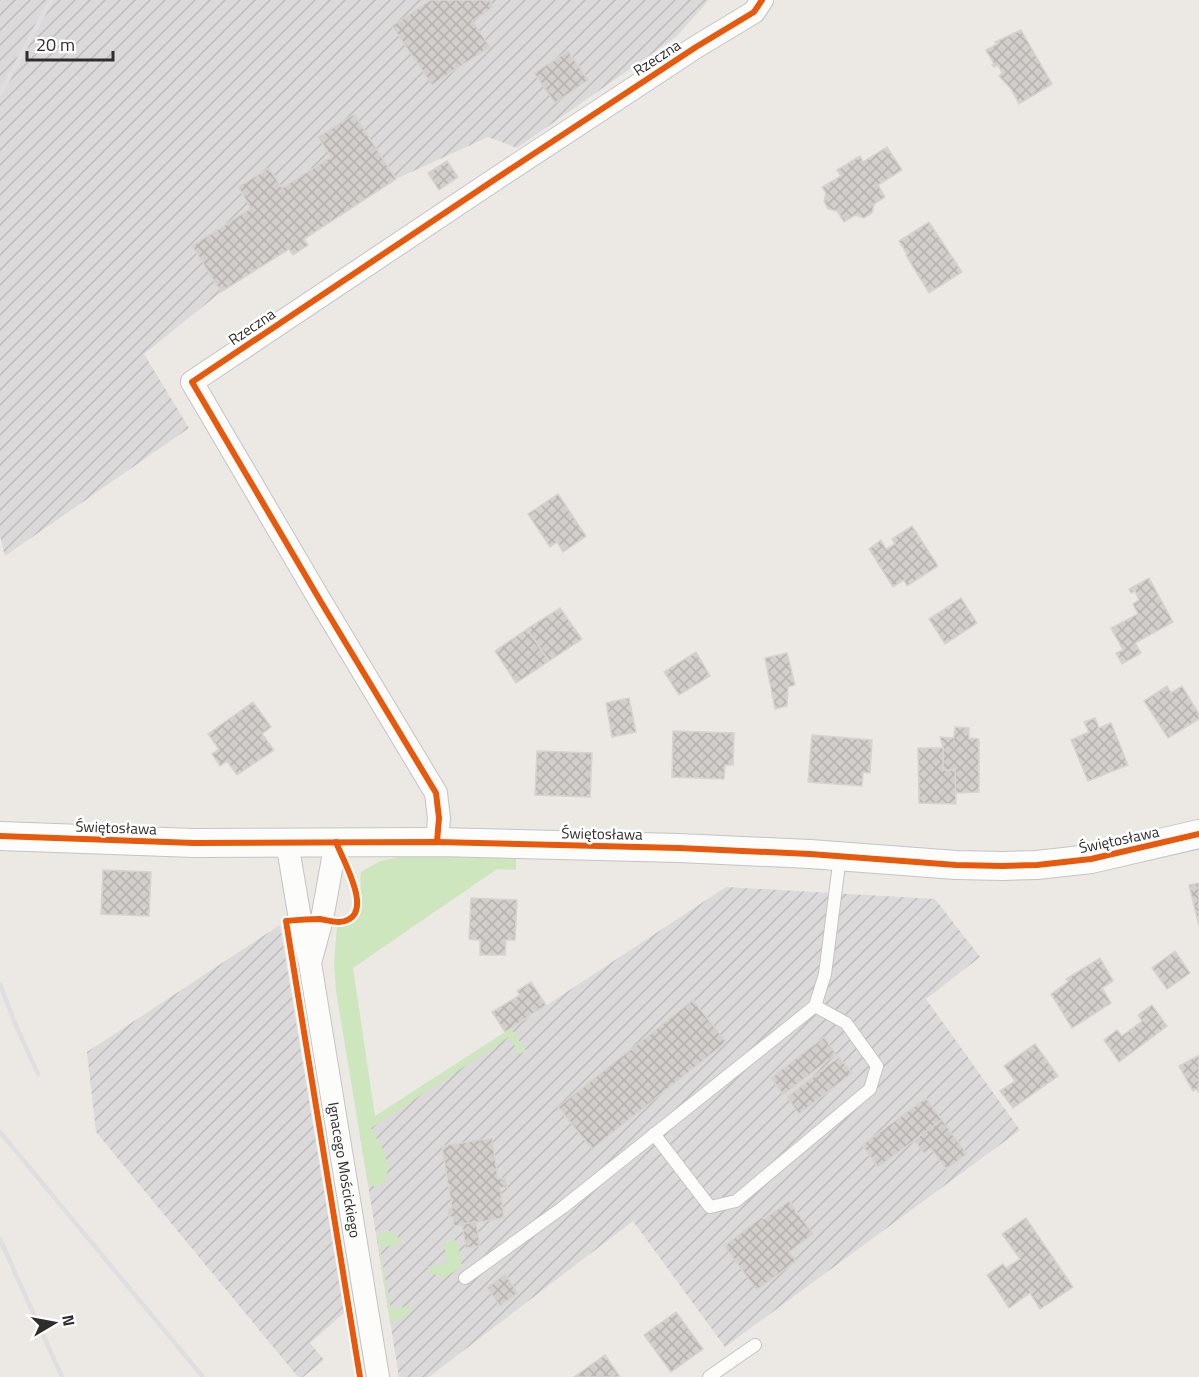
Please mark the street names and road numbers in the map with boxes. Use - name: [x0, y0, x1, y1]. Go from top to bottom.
- street label: Rzeczna: [628, 33, 685, 82]
- street label: Rzeczna: [224, 302, 280, 351]
- street label: Świętosława: [75, 815, 158, 840]
- street label: Świętosława: [1077, 820, 1162, 859]
- street label: Świętosława: [561, 821, 643, 846]
- street label: Ignacego Mościckiego: [322, 1100, 367, 1240]

